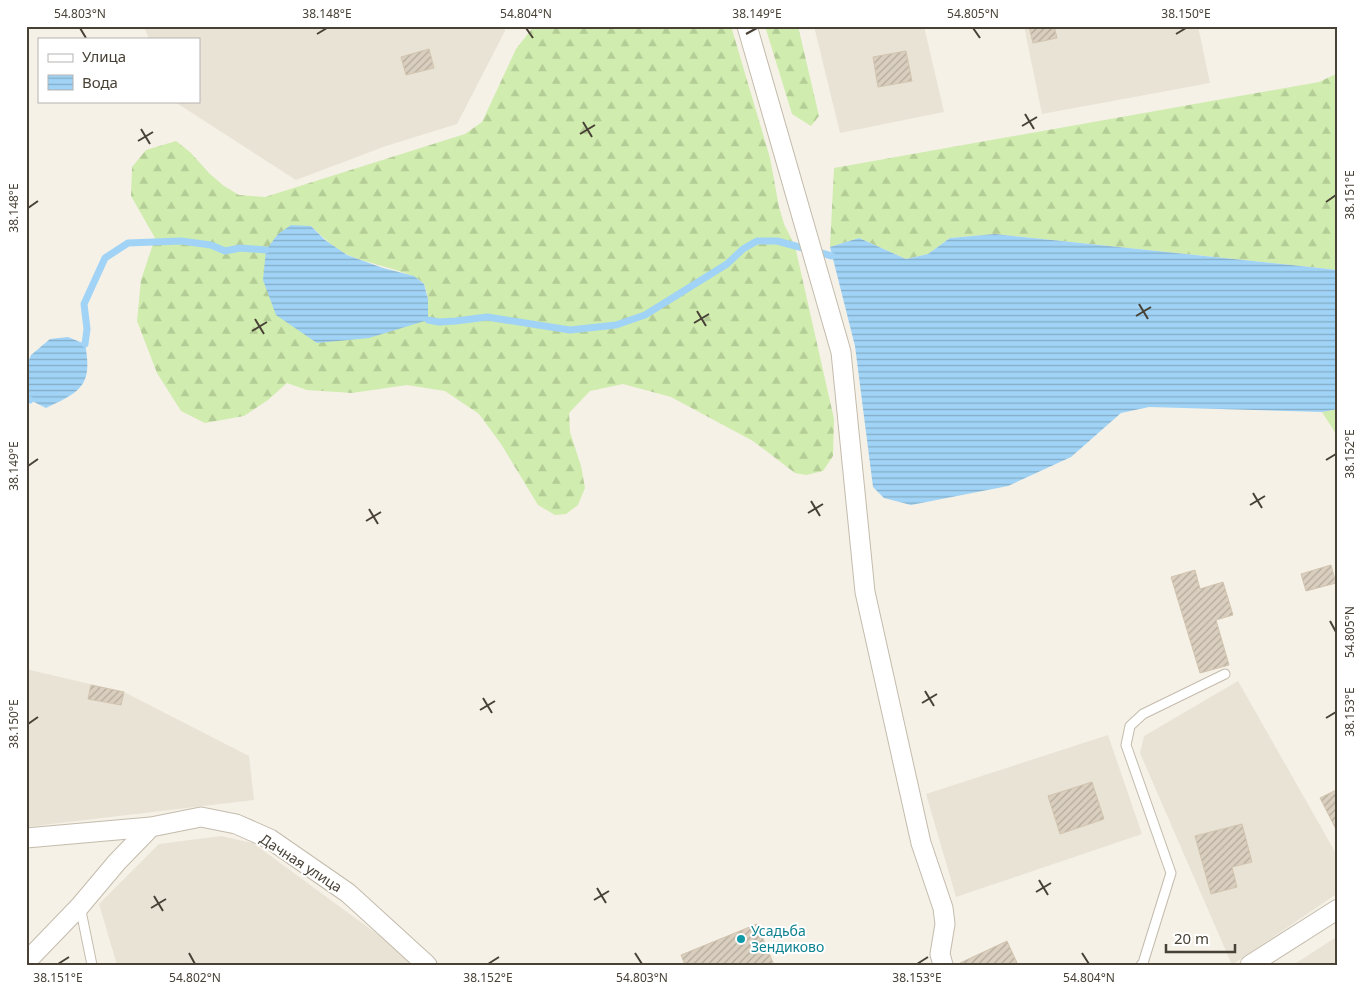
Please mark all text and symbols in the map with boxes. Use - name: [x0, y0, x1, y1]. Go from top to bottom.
- text: 54.803°N: [54, 5, 106, 22]
- text: 38.148°E: [302, 5, 352, 22]
- text: 54.804°N: [500, 5, 552, 22]
- text: 38.149°E: [732, 5, 782, 22]
- text: 54.805°N: [947, 5, 999, 22]
- text: 38.150°E: [1161, 5, 1211, 22]
- legend: [38, 38, 200, 102]
- text: Улица: [82, 46, 126, 66]
- text: Вода: [82, 72, 118, 92]
- text: 38.151°E: [1341, 170, 1358, 220]
- text: 38.148°E: [5, 183, 22, 233]
- text: 38.152°E: [1341, 429, 1358, 479]
- text: 38.149°E: [5, 441, 22, 491]
- text: 54.805°N: [1341, 606, 1358, 658]
- text: 38.153°E: [1341, 687, 1358, 737]
- text: 38.150°E: [5, 699, 22, 749]
- street label: Дачная улица: [257, 829, 346, 896]
- place label: Усадьба Зендиково: [751, 921, 824, 956]
- scale bar: [1166, 921, 1235, 953]
- text: 20 m: [1174, 928, 1209, 948]
- marker: Усадьба Зендиково: [735, 933, 747, 945]
- text: 38.151°E: [33, 969, 83, 986]
- text: 54.802°N: [169, 969, 221, 986]
- text: 38.152°E: [463, 969, 513, 986]
- text: 54.803°N: [616, 969, 668, 986]
- text: 38.153°E: [892, 969, 942, 986]
- text: 54.804°N: [1063, 969, 1115, 986]

